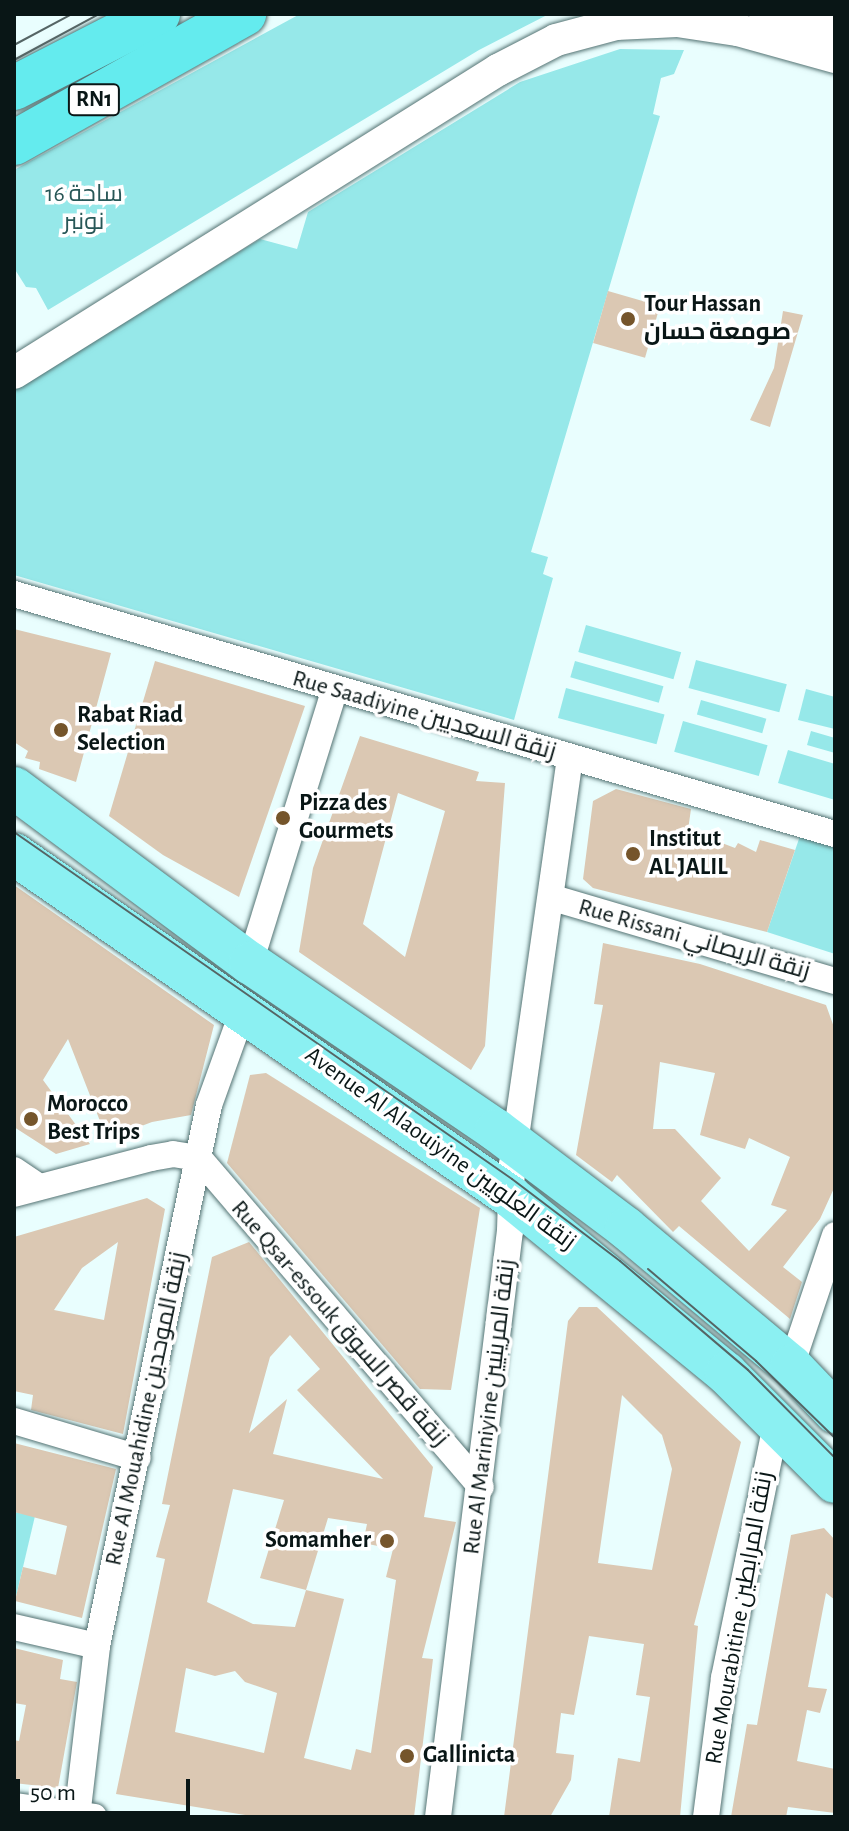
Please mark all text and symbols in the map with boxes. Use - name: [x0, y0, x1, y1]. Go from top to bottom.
- road number: RN1: [66, 82, 122, 118]
- park label: ساحة 16 نونبر: [45, 181, 123, 237]
- place label: Tour Hassan صومعة حسان: [644, 291, 791, 347]
- marker: Tour Hassan صومعة حسان: [619, 310, 637, 328]
- street label: Rue Saadiyine زنقة السعديين: [289, 665, 559, 767]
- place label: Rabat Riad Selection: [77, 702, 183, 758]
- marker: Rabat Riad Selection: [52, 721, 70, 739]
- place label: Pizza des Gourmets: [299, 790, 394, 846]
- marker: Pizza des Gourmets: [274, 809, 292, 827]
- place label: Institut AL JALIL: [649, 826, 728, 882]
- marker: Institut AL JALIL: [624, 845, 642, 863]
- street label: Rue Rissani زنقة الريصاني: [575, 893, 813, 987]
- street label: Avenue Al Alaouiyine زنقة العلويين: [299, 1041, 581, 1257]
- place label: Morocco Best Trips: [47, 1091, 140, 1147]
- marker: Morocco Best Trips: [22, 1110, 40, 1128]
- street label: Rue Qsar-essouk زنقة قصر السوق: [224, 1195, 454, 1453]
- street label: Rue Al Mouahidine زنقة الموحدين: [100, 1250, 194, 1568]
- street label: Rue Al Mariniyine زنقة المرينيين: [458, 1258, 522, 1556]
- street label: Rue Mourabitine زنقة المرابطين: [700, 1469, 780, 1767]
- place label: Somamher: [265, 1527, 371, 1555]
- marker: Somamher: [378, 1532, 396, 1550]
- place label: Gallinicta: [423, 1742, 515, 1770]
- marker: Gallinicta: [398, 1747, 416, 1765]
- scale bar: [20, 1763, 194, 1813]
- text: 50 m: [30, 1781, 76, 1805]

